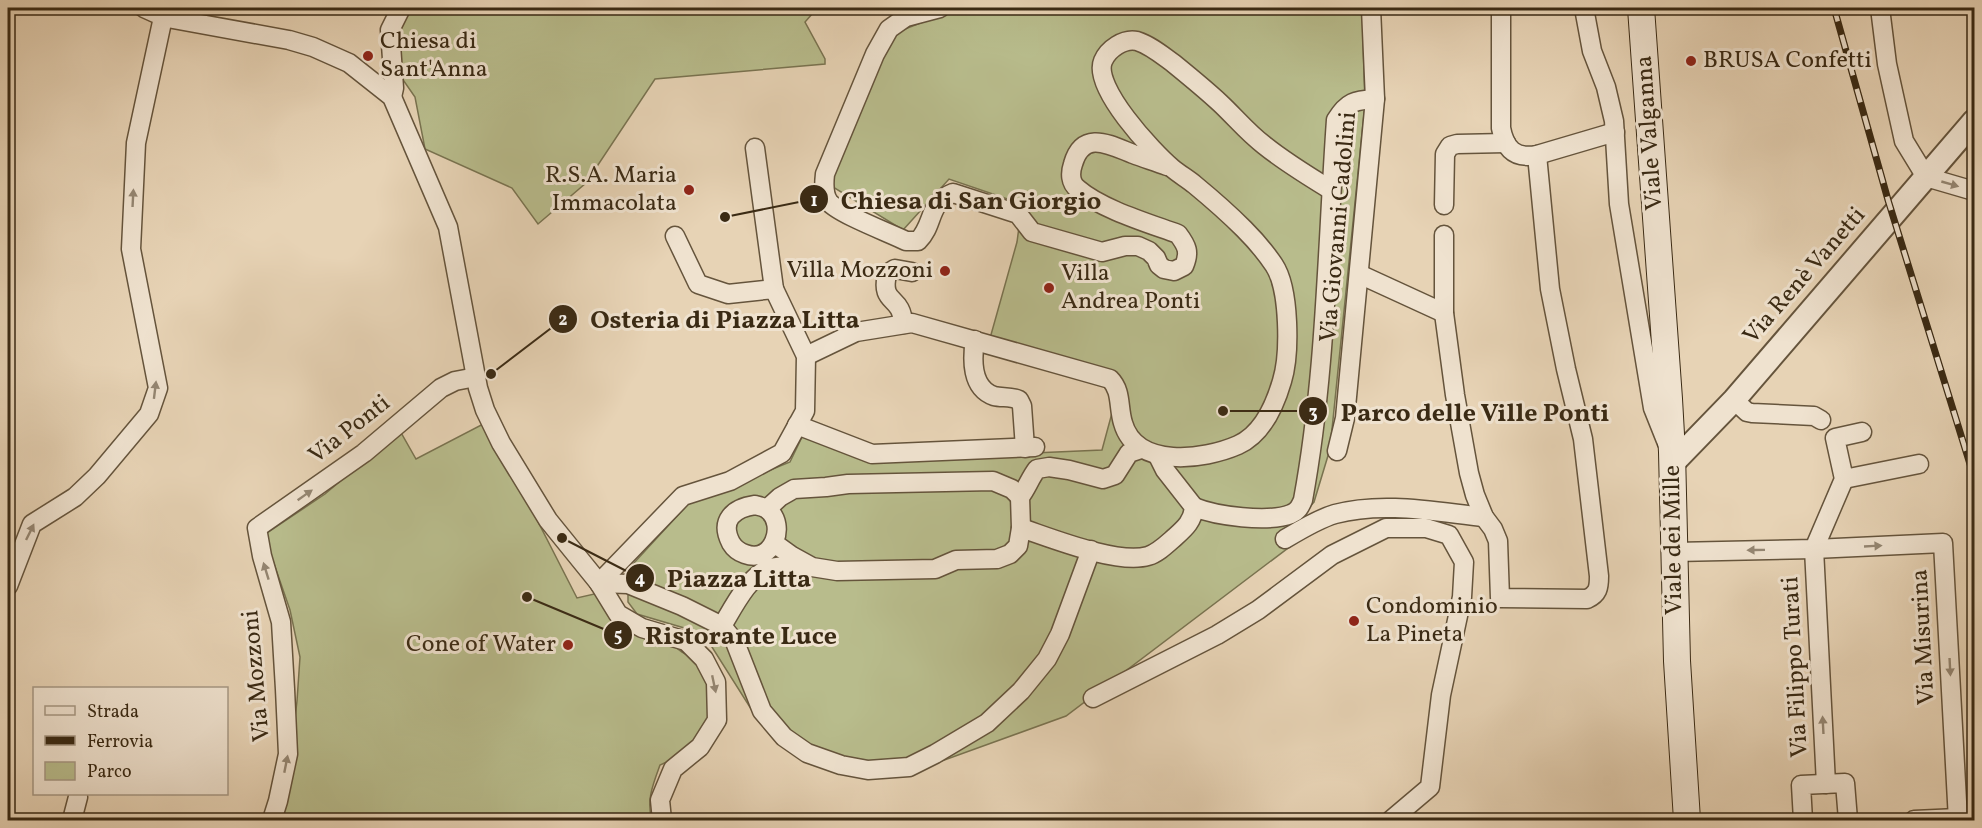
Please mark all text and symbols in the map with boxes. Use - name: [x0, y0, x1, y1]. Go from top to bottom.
- place label: Chiesa di Sant'Anna: [380, 25, 488, 87]
- place label: BRUSA Confetti: [1703, 44, 1872, 78]
- marker: Chiesa di Sant'Anna: [361, 49, 375, 63]
- street label: Viale Valganna: [1628, 54, 1672, 212]
- marker: BRUSA Confetti: [1684, 54, 1698, 68]
- street label: Via Giovanni Cadolini: [1312, 110, 1366, 344]
- place label: R.S.A. Maria Immacolata: [545, 159, 677, 221]
- callout: Chiesa di San Giorgio: [799, 177, 1113, 221]
- one-way arrow: [1941, 180, 1959, 189]
- marker: R.S.A. Maria Immacolata: [682, 183, 696, 197]
- text: Chiesa di San Giorgio: [841, 184, 1101, 220]
- one-way arrow: [129, 189, 138, 208]
- text: 1: [810, 189, 818, 214]
- street label: Via Renè Vanetti: [1736, 200, 1874, 352]
- place label: Villa Mozzoni: [786, 254, 933, 288]
- place label: Villa Andrea Ponti: [1061, 257, 1200, 319]
- marker: Villa Mozzoni: [938, 264, 952, 278]
- marker: Villa Andrea Ponti: [1042, 281, 1056, 295]
- callout: Osteria di Piazza Litta: [548, 297, 871, 341]
- text: Osteria di Piazza Litta: [590, 303, 860, 339]
- text: 2: [558, 308, 568, 333]
- one-way arrow: [150, 380, 160, 399]
- street label: Via Ponti: [302, 387, 398, 473]
- callout: Parco delle Ville Ponti: [1298, 389, 1622, 433]
- text: Parco delle Ville Ponti: [1341, 396, 1609, 432]
- text: 3: [1308, 401, 1318, 426]
- street label: Viale dei Mille: [1656, 465, 1692, 615]
- one-way arrow: [297, 490, 313, 501]
- one-way arrow: [24, 523, 34, 541]
- one-way arrow: [1863, 541, 1882, 550]
- one-way arrow: [1746, 545, 1765, 554]
- callout: Piazza Litta: [625, 556, 824, 600]
- one-way arrow: [261, 562, 270, 580]
- text: Piazza Litta: [667, 562, 811, 598]
- text: 4: [635, 567, 646, 592]
- street label: Via Misurina: [1903, 568, 1945, 706]
- street label: Via Filippo Turati: [1774, 575, 1818, 759]
- place label: Condominio La Pineta: [1366, 590, 1498, 652]
- street label: Via Mozzoni: [234, 609, 280, 743]
- callout: Ristorante Luce: [603, 613, 849, 657]
- marker: Condominio La Pineta: [1347, 614, 1361, 628]
- text: Ristorante Luce: [645, 619, 837, 655]
- text: 5: [614, 624, 622, 649]
- place label: Cone of Water: [406, 628, 556, 662]
- marker: Cone of Water: [561, 638, 575, 652]
- one-way arrow: [1945, 658, 1954, 677]
- one-way arrow: [710, 675, 719, 694]
- legend: [33, 687, 228, 795]
- text: Strada: [87, 700, 139, 725]
- one-way arrow: [1819, 716, 1828, 735]
- text: Ferrovia: [87, 730, 153, 755]
- one-way arrow: [282, 754, 291, 773]
- text: Parco: [87, 760, 132, 785]

